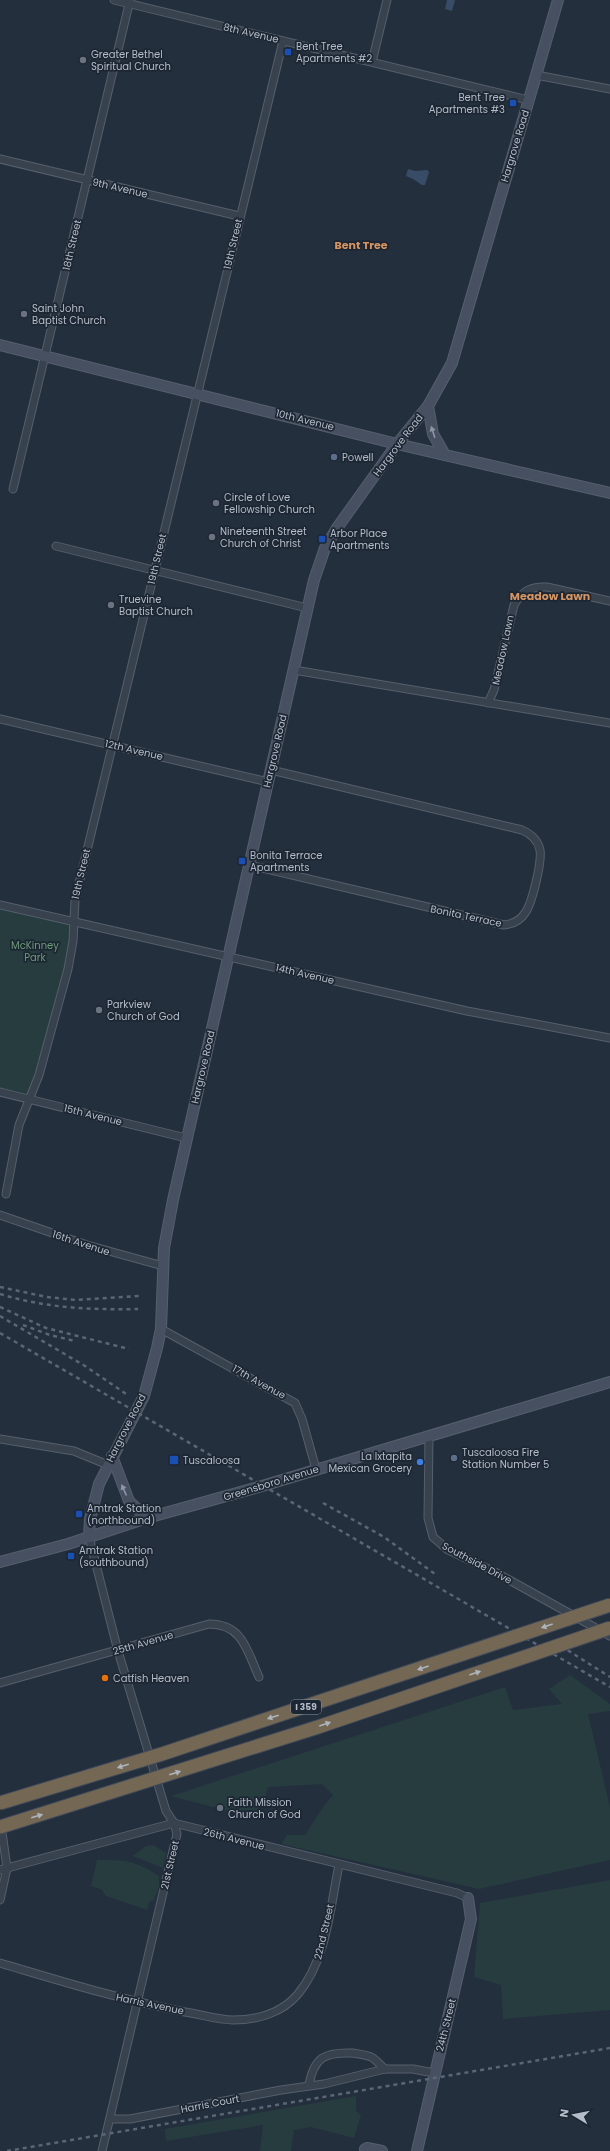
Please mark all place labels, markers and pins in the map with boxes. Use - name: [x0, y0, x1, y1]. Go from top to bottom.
- place label: Bent Tree Apartments #2: [296, 39, 372, 66]
- place label: Greater Bethel Spiritual Church: [91, 47, 171, 74]
- marker: Bent Tree Apartments #2: [283, 47, 293, 57]
- marker: Greater Bethel Spiritual Church: [78, 55, 88, 65]
- place label: Bent Tree Apartments #3: [429, 90, 505, 117]
- marker: Bent Tree Apartments #3: [508, 98, 518, 108]
- place label: Saint John Baptist Church: [32, 301, 106, 328]
- marker: Saint John Baptist Church: [19, 309, 29, 319]
- place label: Powell: [342, 450, 374, 465]
- marker: Powell: [329, 452, 339, 462]
- place label: Circle of Love Fellowship Church: [224, 490, 315, 517]
- marker: Circle of Love Fellowship Church: [211, 498, 221, 508]
- place label: Nineteenth Street Church of Christ: [220, 524, 307, 551]
- place label: Arbor Place Apartments: [330, 526, 389, 553]
- marker: Nineteenth Street Church of Christ: [207, 532, 217, 542]
- marker: Arbor Place Apartments: [317, 534, 327, 544]
- place label: Truevine Baptist Church: [119, 592, 193, 619]
- marker: Truevine Baptist Church: [106, 600, 116, 610]
- place label: Bonita Terrace Apartments: [250, 848, 323, 875]
- marker: Bonita Terrace Apartments: [237, 856, 247, 866]
- place label: Parkview Church of God: [107, 997, 180, 1024]
- marker: Parkview Church of God: [94, 1005, 104, 1015]
- place label: Tuscaloosa Fire Station Number 5: [462, 1445, 549, 1472]
- place label: La Ixtapita Mexican Grocery: [329, 1449, 412, 1476]
- place label: Tuscaloosa: [183, 1453, 240, 1468]
- marker: Tuscaloosa Fire Station Number 5: [449, 1453, 459, 1463]
- marker: Tuscaloosa: [168, 1454, 180, 1466]
- marker: La Ixtapita Mexican Grocery: [415, 1457, 425, 1467]
- place label: Amtrak Station (northbound): [87, 1501, 161, 1528]
- marker: Amtrak Station (northbound): [74, 1509, 84, 1519]
- place label: Amtrak Station (southbound): [79, 1543, 153, 1570]
- marker: Amtrak Station (southbound): [66, 1551, 76, 1561]
- place label: Catfish Heaven: [113, 1671, 189, 1686]
- marker: Catfish Heaven: [100, 1673, 110, 1683]
- place label: Faith Mission Church of God: [228, 1795, 301, 1822]
- marker: Faith Mission Church of God: [215, 1803, 225, 1813]

